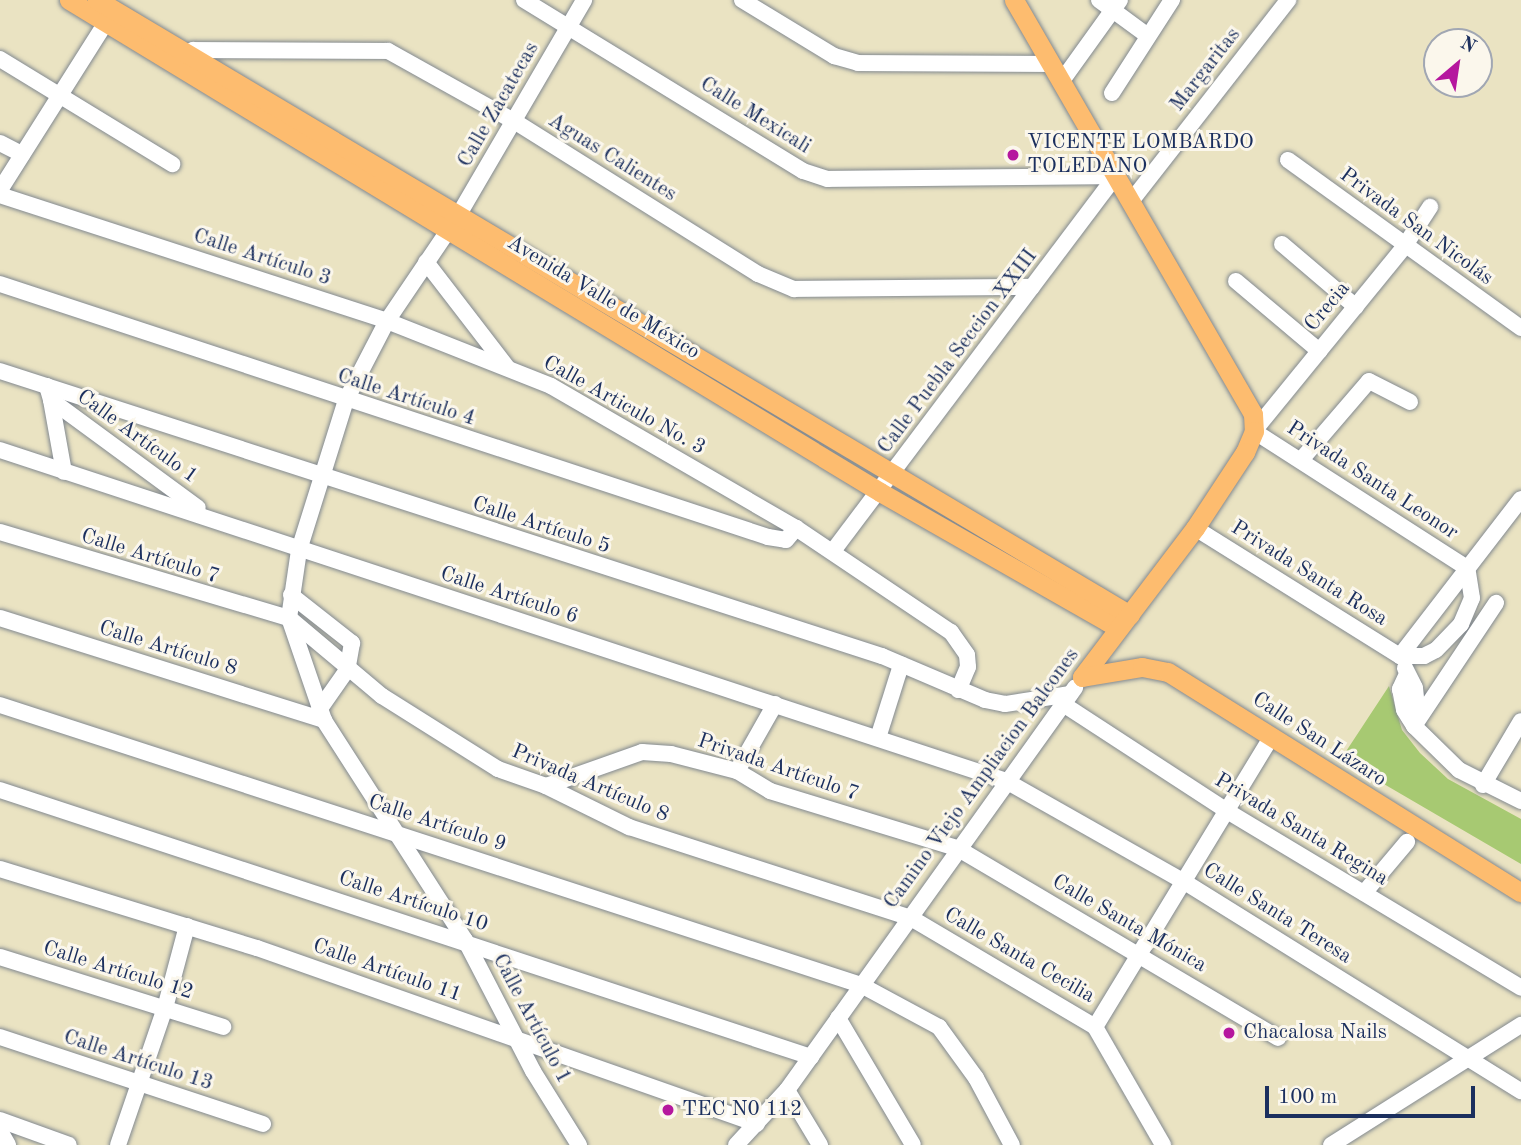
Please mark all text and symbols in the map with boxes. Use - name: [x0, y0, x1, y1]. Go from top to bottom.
- street label: Margaritas: [1165, 23, 1247, 117]
- north arrow: [1423, 28, 1493, 98]
- text: N: [1456, 34, 1478, 58]
- street label: Calle Zacatecas: [453, 38, 545, 172]
- street label: Calle Mexicali: [695, 72, 815, 160]
- street label: Aguas Calientes: [543, 108, 681, 208]
- place label: VICENTE LOMBARDO TOLEDANO: [1027, 130, 1254, 180]
- marker: VICENTE LOMBARDO TOLEDANO: [1005, 147, 1021, 163]
- street label: Privada San Nicolás: [1334, 163, 1498, 291]
- street label: Calle Artículo 3: [190, 224, 334, 292]
- street label: Avenida Valle de México: [502, 230, 704, 366]
- street label: Calle Puebla Seccion XXIII: [873, 245, 1043, 459]
- street label: Crecia: [1300, 277, 1356, 337]
- street label: Calle Articulo No. 3: [538, 351, 710, 461]
- street label: Calle Artículo 4: [334, 364, 478, 432]
- street label: Calle Artículo 1: [72, 385, 202, 489]
- street label: Privada Santa Leonor: [1281, 416, 1463, 546]
- street label: Calle Artículo 5: [469, 492, 613, 560]
- street label: Privada Santa Rosa: [1226, 516, 1392, 632]
- street label: Calle Artículo 7: [78, 524, 222, 590]
- street label: Calle Artículo 6: [437, 562, 581, 630]
- street label: Calle Artículo 8: [96, 616, 240, 682]
- street label: Camino Viejo Ampliacion Balcones: [879, 644, 1085, 914]
- street label: Calle San Lázaro: [1247, 687, 1391, 793]
- street label: Privada Artículo 7: [694, 729, 862, 807]
- street label: Privada Artículo 8: [507, 739, 673, 829]
- street label: Privada Santa Regina: [1209, 768, 1393, 892]
- street label: Calle Artículo 9: [365, 790, 509, 858]
- street label: Calle Santa Teresa: [1198, 858, 1356, 970]
- street label: Calle Artículo 10: [335, 866, 491, 938]
- street label: Calle Santa Mónica: [1047, 870, 1211, 978]
- street label: Calle Santa Cecilia: [939, 903, 1099, 1009]
- street label: Calle Artículo 11: [309, 934, 465, 1008]
- street label: Calle Artículo 12: [40, 936, 196, 1006]
- street label: Calle Artículo 1: [486, 950, 576, 1088]
- place label: Chacalosa Nails: [1243, 1020, 1387, 1046]
- street label: Calle Artículo 13: [60, 1025, 216, 1097]
- marker: Chacalosa Nails: [1221, 1025, 1237, 1041]
- scale bar: [1269, 1072, 1479, 1116]
- text: 100 m: [1278, 1087, 1337, 1108]
- place label: TEC N0 112: [682, 1097, 802, 1123]
- marker: TEC N0 112: [660, 1102, 676, 1118]

